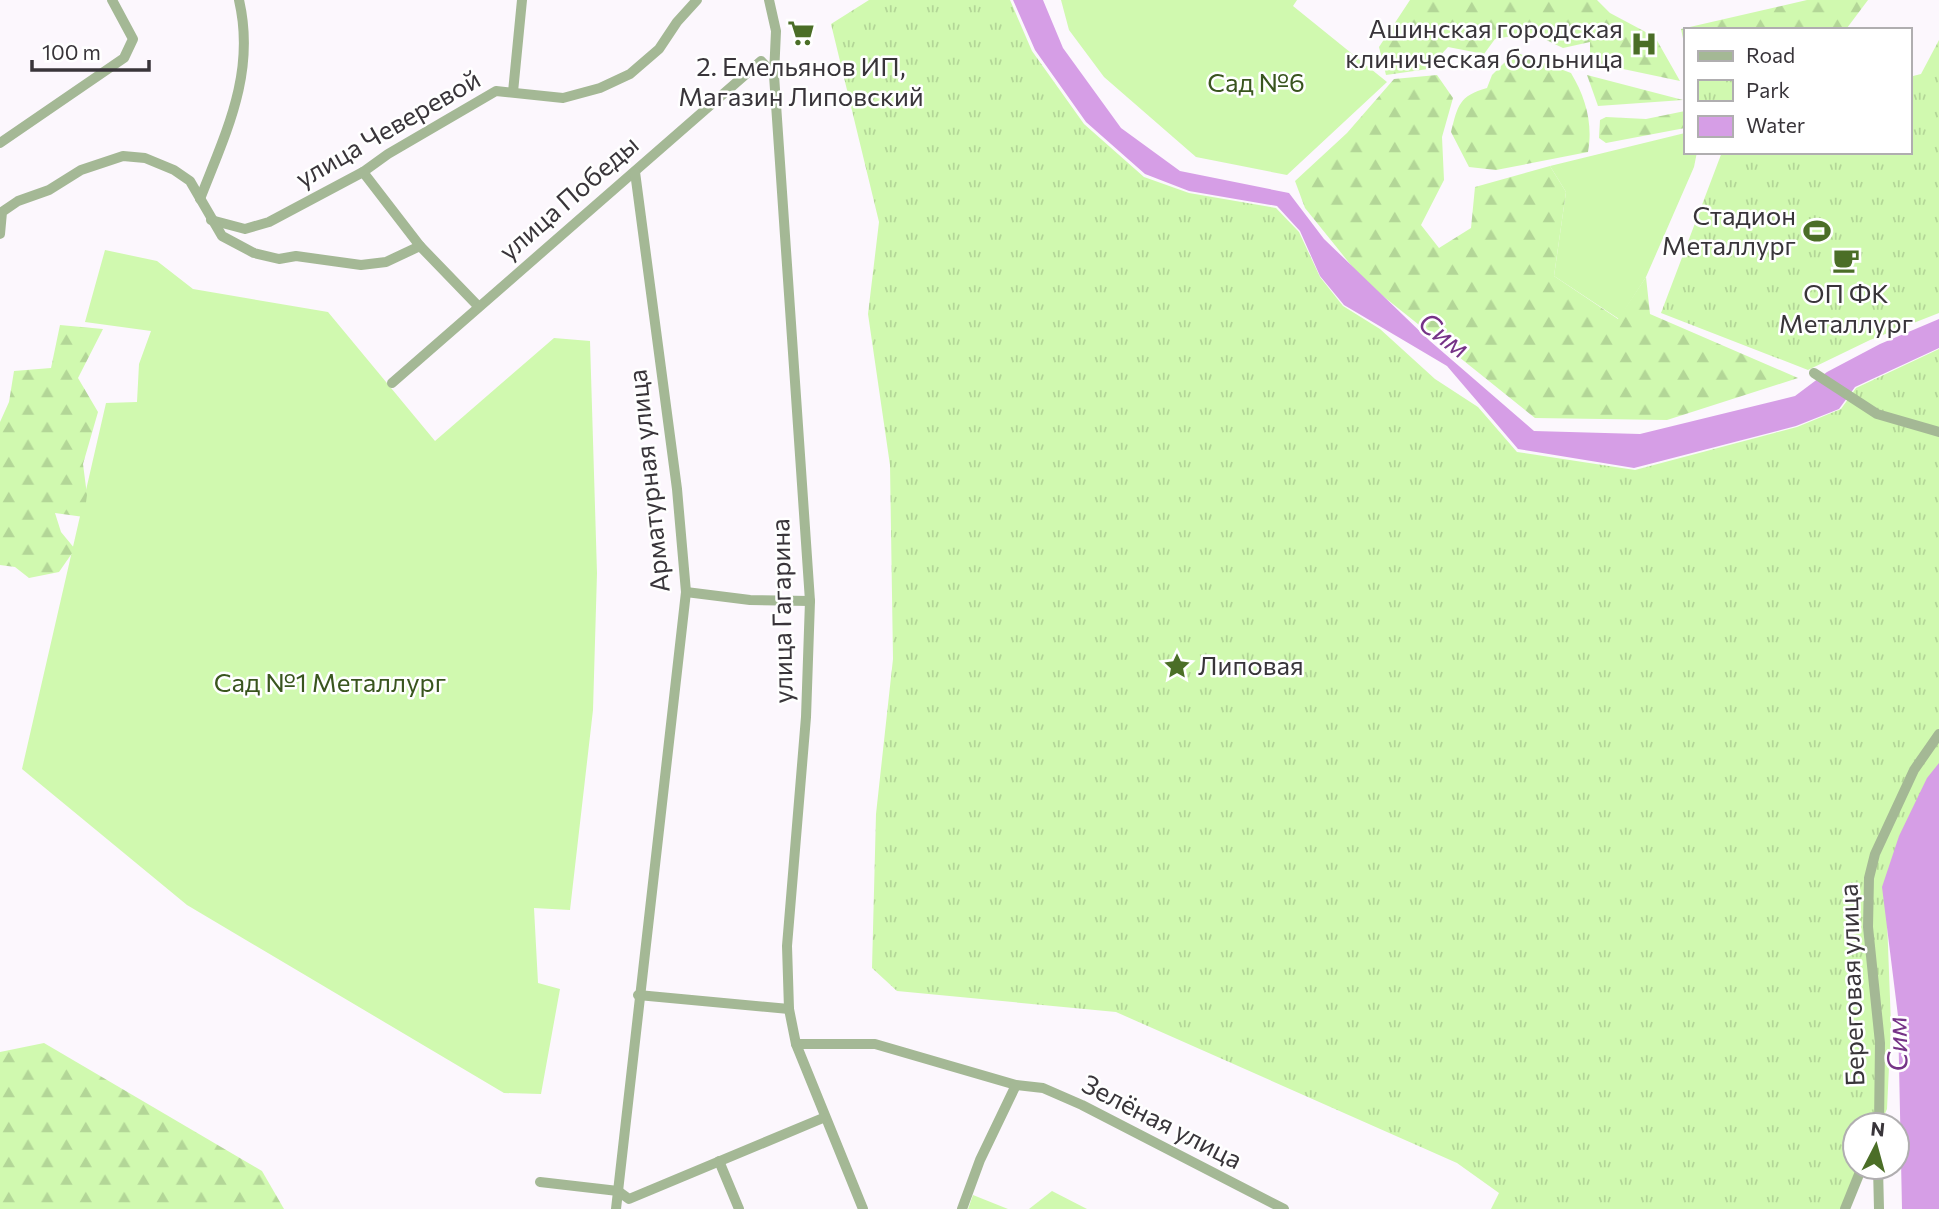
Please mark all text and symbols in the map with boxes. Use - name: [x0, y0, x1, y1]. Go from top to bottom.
- place label: Ашинская городская клиническая больница: [1345, 12, 1623, 73]
- supermarket icon: 2. Емельянов ИП, Магазин Липовский: [786, 18, 816, 48]
- scale bar: [32, 28, 149, 72]
- legend: [1684, 28, 1911, 154]
- hospital icon: Ашинская городская клиническая больница: [1629, 29, 1659, 59]
- text: 100 m: [42, 39, 101, 64]
- text: Road: [1746, 42, 1795, 67]
- place label: 2. Емельянов ИП, Магазин Липовский: [678, 50, 924, 111]
- street label: улица Чеверевой: [289, 62, 485, 193]
- park label: Сад №6: [1207, 66, 1305, 97]
- text: Park: [1746, 77, 1790, 102]
- text: Water: [1746, 112, 1805, 137]
- street label: улица Победы: [492, 128, 644, 266]
- place label: Стадион Металлург: [1662, 199, 1796, 260]
- sports icon: Стадион Металлург: [1802, 216, 1832, 246]
- cafe icon: ОП ФК Металлург: [1831, 245, 1861, 275]
- place label: ОП ФК Металлург: [1779, 277, 1913, 338]
- water label: Сим: [1412, 304, 1477, 364]
- street label: Арматурная улица: [620, 368, 675, 594]
- street label: улица Гагарина: [763, 518, 798, 704]
- place label: Липовая: [1198, 649, 1304, 680]
- place icon: Липовая: [1162, 651, 1192, 681]
- park label: Сад №1 Металлург: [214, 666, 446, 697]
- street label: Береговая улица: [1831, 883, 1870, 1087]
- water label: Сим: [1879, 1016, 1913, 1072]
- street label: Зелёная улица: [1078, 1067, 1248, 1174]
- north arrow: [1841, 1111, 1911, 1181]
- text: N: [1870, 1116, 1886, 1141]

